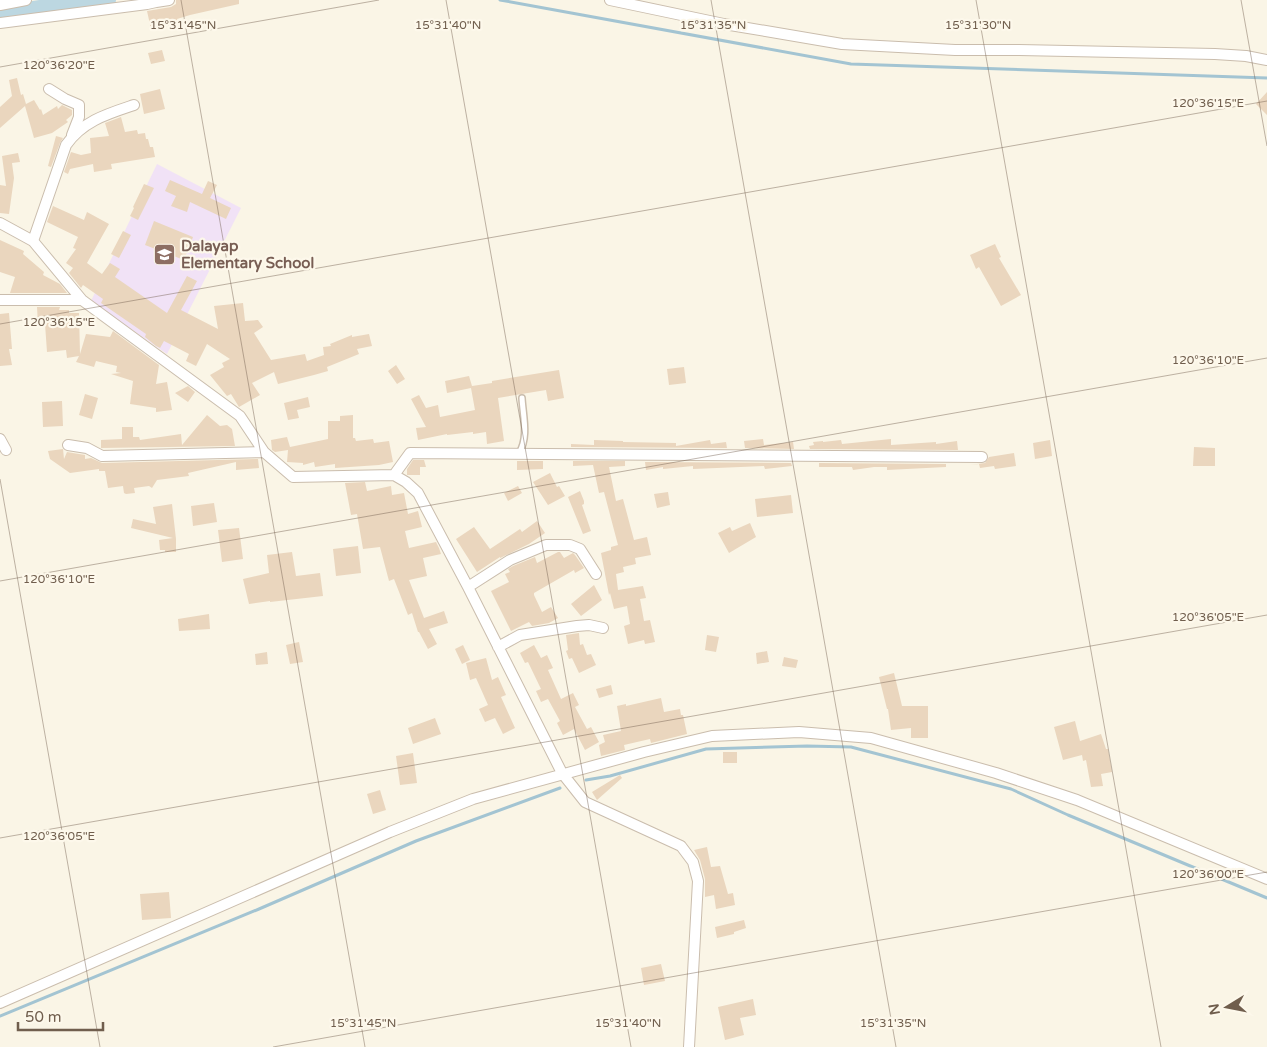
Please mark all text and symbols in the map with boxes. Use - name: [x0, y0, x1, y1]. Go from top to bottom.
- text: 15°31'45"N: [150, 18, 216, 32]
- text: 15°31'40"N: [415, 18, 481, 32]
- text: 15°31'35"N: [680, 18, 746, 32]
- text: 15°31'30"N: [945, 18, 1011, 32]
- text: 120°36'20"E: [23, 58, 96, 72]
- text: 120°36'15"E: [1172, 96, 1245, 110]
- place label: Dalayap Elementary School: [181, 237, 314, 273]
- school or university icon: Dalayap Elementary School: [153, 243, 177, 267]
- text: 120°36'15"E: [23, 315, 96, 329]
- text: 120°36'10"E: [1172, 353, 1245, 367]
- text: 120°36'10"E: [23, 572, 96, 586]
- text: 120°36'05"E: [1172, 610, 1245, 624]
- text: 120°36'05"E: [23, 829, 96, 843]
- text: 120°36'00"E: [1172, 867, 1245, 881]
- north arrow: [1202, 982, 1252, 1032]
- scale bar: [18, 1000, 102, 1032]
- text: N: [1205, 1002, 1224, 1016]
- text: 50 m: [25, 1008, 62, 1026]
- text: 15°31'45"N: [330, 1016, 396, 1030]
- text: 15°31'40"N: [595, 1016, 661, 1030]
- text: 15°31'35"N: [860, 1016, 926, 1030]

